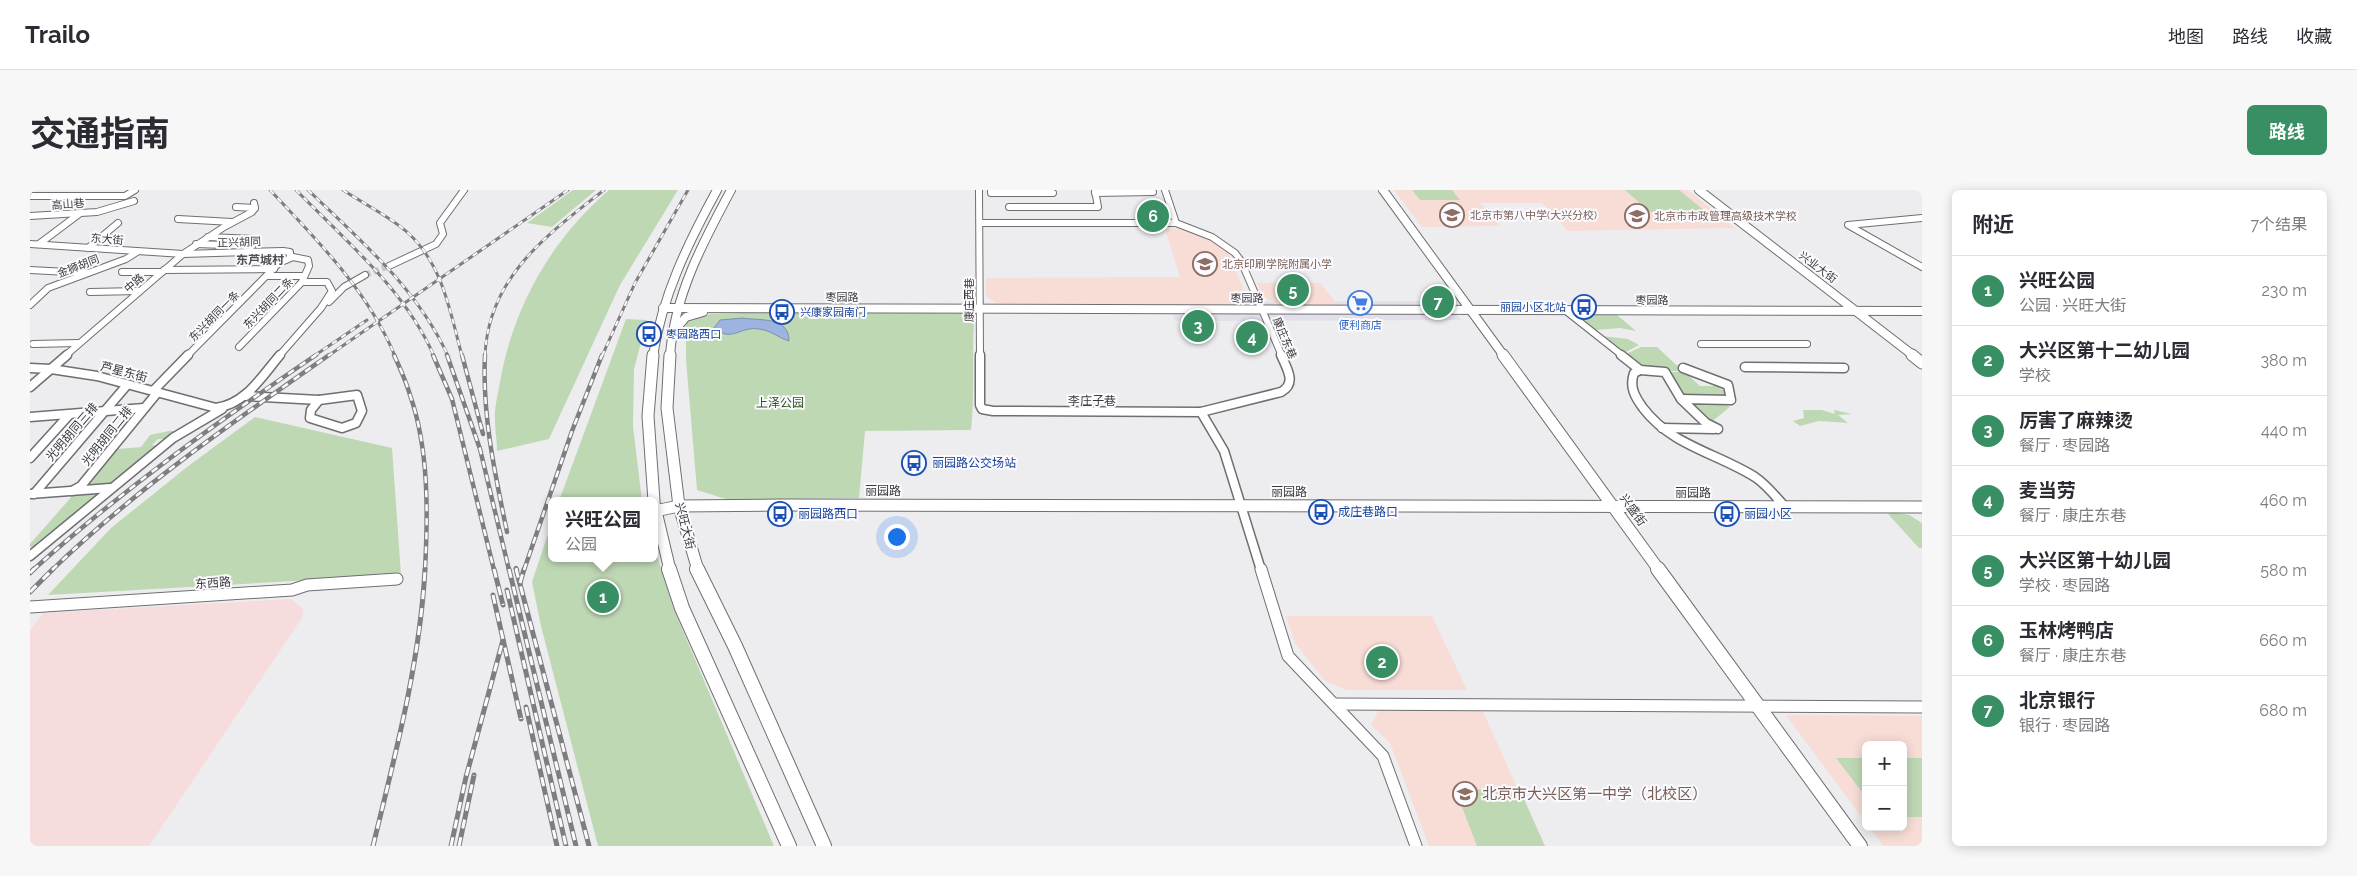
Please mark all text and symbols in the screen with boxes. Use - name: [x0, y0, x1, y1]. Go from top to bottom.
- text: Trailo: [25, 20, 90, 49]
- text: 地图: [2168, 26, 2204, 47]
- text: 路线: [2232, 26, 2268, 47]
- text: 收藏: [2296, 26, 2332, 47]
- button: 路线: [2247, 105, 2327, 155]
- text: 交通指南: [30, 113, 170, 154]
- street label: 高山巷: [51, 197, 85, 212]
- pin: 6: [1137, 197, 1169, 235]
- school or university icon: 北京市第八中学(大兴分校): [1439, 202, 1465, 228]
- school or university icon: 北京市市政管理高级技术学校: [1624, 203, 1650, 229]
- place label: 北京市第八中学(大兴分校): [1470, 209, 1597, 222]
- place label: 北京市市政管理高级技术学校: [1654, 210, 1797, 223]
- text: 附近: [1972, 212, 2014, 237]
- text: 7个结果: [2250, 215, 2307, 234]
- street label: 东大街: [90, 232, 124, 247]
- street label: 正兴胡同: [217, 235, 261, 250]
- street label: 兴业大街: [1796, 249, 1839, 286]
- school or university icon: 北京印刷学院附属小学: [1192, 251, 1218, 277]
- street label: 金狮胡同: [55, 253, 101, 280]
- district label: 东芦城村: [236, 253, 284, 267]
- place label: 北京印刷学院附属小学: [1222, 258, 1332, 271]
- text: 兴旺公园: [2019, 269, 2095, 291]
- street label: 中路: [122, 271, 147, 295]
- pin: 5: [1277, 271, 1309, 309]
- street label: 东兴胡同二条: [241, 275, 296, 332]
- street label: 康庄西巷: [963, 278, 976, 322]
- text: 1: [1984, 281, 1992, 300]
- text: 230 m: [2262, 281, 2307, 300]
- pin: 7: [1422, 283, 1454, 321]
- street label: 东兴胡同一条: [186, 288, 242, 344]
- supermarket icon: 便利商店: [1347, 290, 1373, 316]
- street label: 枣园路: [826, 291, 859, 304]
- street label: 枣园路: [1231, 292, 1264, 305]
- bus stop icon: 丽园小区北站: [1571, 294, 1597, 320]
- street label: 枣园路: [1636, 294, 1669, 307]
- text: 公园 · 兴旺大街: [2019, 296, 2126, 315]
- bus stop icon: 兴康家园南门: [769, 299, 795, 325]
- place label: 丽园小区北站: [1500, 301, 1566, 314]
- place label: 兴康家园南门: [800, 306, 866, 319]
- pin: 3: [1182, 307, 1214, 345]
- street label: 康庄东巷: [1270, 315, 1299, 361]
- pin: 4: [1236, 318, 1268, 356]
- place label: 便利商店: [1338, 319, 1382, 332]
- bus stop icon: 枣园路西口: [636, 321, 662, 347]
- place label: 枣园路西口: [666, 328, 721, 341]
- text: 大兴区第十二幼儿园: [2019, 339, 2190, 361]
- text: 2: [1983, 351, 1993, 370]
- text: 380 m: [2260, 351, 2307, 370]
- street label: 芦星东街: [99, 359, 149, 385]
- text: 学校: [2019, 366, 2051, 385]
- street label: 李庄子巷: [1068, 394, 1116, 408]
- park label: 上泽公园: [756, 396, 804, 410]
- street label: 光明胡同三排: [43, 400, 101, 464]
- street label: 光明胡同二排: [79, 404, 135, 468]
- text: 厉害了麻辣烫: [2019, 409, 2133, 431]
- text: 3: [1984, 421, 1992, 440]
- text: 440 m: [2261, 421, 2307, 440]
- text: 餐厅 · 枣园路: [2019, 436, 2110, 455]
- bus stop icon: 丽园路公交场站: [901, 450, 927, 476]
- place label: 丽园路公交场站: [932, 456, 1016, 470]
- text: 麦当劳: [2019, 479, 2076, 501]
- street label: 丽园路: [865, 484, 901, 498]
- street label: 丽园路: [1271, 485, 1307, 499]
- street label: 丽园路: [1675, 486, 1711, 500]
- street label: 兴盛街: [1617, 491, 1649, 529]
- text: 4: [1983, 491, 1993, 510]
- text: 460 m: [2260, 491, 2307, 510]
- popup: [548, 497, 658, 562]
- bus stop icon: 成庄巷路口: [1308, 499, 1334, 525]
- street label: 兴旺大街: [672, 501, 698, 551]
- bus stop icon: 丽园路西口: [767, 501, 793, 527]
- bus stop icon: 丽园小区: [1714, 501, 1740, 527]
- place label: 成庄巷路口: [1338, 505, 1398, 519]
- text: 餐厅 · 康庄东巷: [2019, 506, 2126, 525]
- place label: 丽园路西口: [798, 507, 858, 521]
- place label: 丽园小区: [1744, 507, 1792, 521]
- text: 兴旺公园: [565, 508, 641, 530]
- your location: [884, 524, 910, 550]
- text: 公园: [565, 535, 597, 554]
- text: 大兴区第十幼儿园: [2019, 549, 2171, 571]
- text: 5: [1984, 561, 1992, 580]
- text: 580 m: [2260, 561, 2307, 580]
- street label: 东西路: [195, 575, 231, 591]
- text: 学校 · 枣园路: [2019, 576, 2110, 595]
- pin: 1: [587, 578, 619, 616]
- text: 玉林烤鸭店: [2019, 619, 2114, 641]
- text: 6: [1983, 631, 1993, 650]
- text: 660 m: [2259, 631, 2307, 650]
- pin: 2: [1366, 643, 1398, 681]
- text: 餐厅 · 康庄东巷: [2019, 646, 2126, 665]
- text: 北京银行: [2019, 689, 2095, 711]
- text: 7: [1984, 701, 1992, 720]
- text: 680 m: [2259, 701, 2307, 720]
- text: 银行 · 枣园路: [2019, 716, 2110, 735]
- map controls: [1862, 741, 1907, 831]
- button: +: [1862, 741, 1907, 786]
- school or university icon: 北京市大兴区第一中学（北校区）: [1452, 781, 1478, 807]
- place label: 北京市大兴区第一中学（北校区）: [1482, 785, 1707, 803]
- button: −: [1862, 786, 1907, 831]

